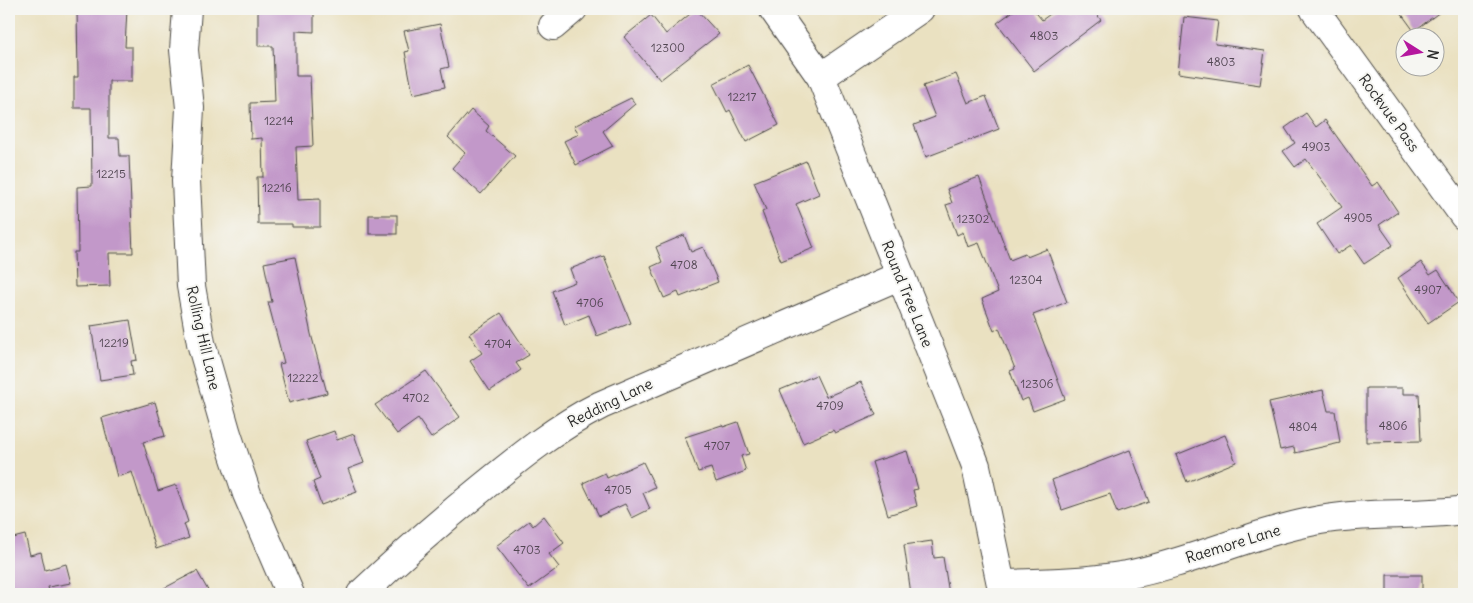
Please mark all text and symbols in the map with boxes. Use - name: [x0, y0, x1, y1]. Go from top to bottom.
- house number: 4803: [1030, 28, 1058, 43]
- north arrow: [1396, 28, 1446, 78]
- house number: 12300: [651, 40, 685, 55]
- text: N: [1423, 48, 1443, 61]
- house number: 4803: [1207, 54, 1235, 69]
- street label: Rockvue Pass: [1355, 70, 1424, 155]
- house number: 12217: [728, 89, 756, 104]
- house number: 12214: [264, 113, 294, 128]
- house number: 4903: [1302, 139, 1330, 154]
- house number: 12215: [96, 166, 126, 181]
- house number: 12216: [262, 180, 292, 195]
- house number: 4905: [1344, 210, 1372, 225]
- house number: 12302: [957, 211, 990, 226]
- street label: Round Tree Lane: [877, 238, 937, 350]
- house number: 4708: [670, 257, 698, 272]
- house number: 12304: [1010, 272, 1043, 287]
- house number: 4907: [1414, 282, 1442, 297]
- street label: Rolling Hill Lane: [182, 284, 225, 392]
- house number: 4706: [576, 295, 604, 310]
- house number: 12219: [99, 335, 129, 350]
- house number: 4704: [484, 336, 512, 351]
- house number: 12222: [287, 370, 319, 385]
- street label: Redding Lane: [564, 374, 655, 431]
- house number: 12306: [1021, 376, 1054, 391]
- house number: 4702: [402, 390, 430, 405]
- house number: 4709: [816, 398, 844, 413]
- house number: 4806: [1379, 418, 1407, 433]
- house number: 4804: [1289, 419, 1317, 434]
- house number: 4707: [704, 438, 730, 453]
- house number: 4705: [604, 482, 632, 497]
- street label: Raemore Lane: [1183, 520, 1283, 567]
- house number: 4703: [513, 542, 541, 557]

